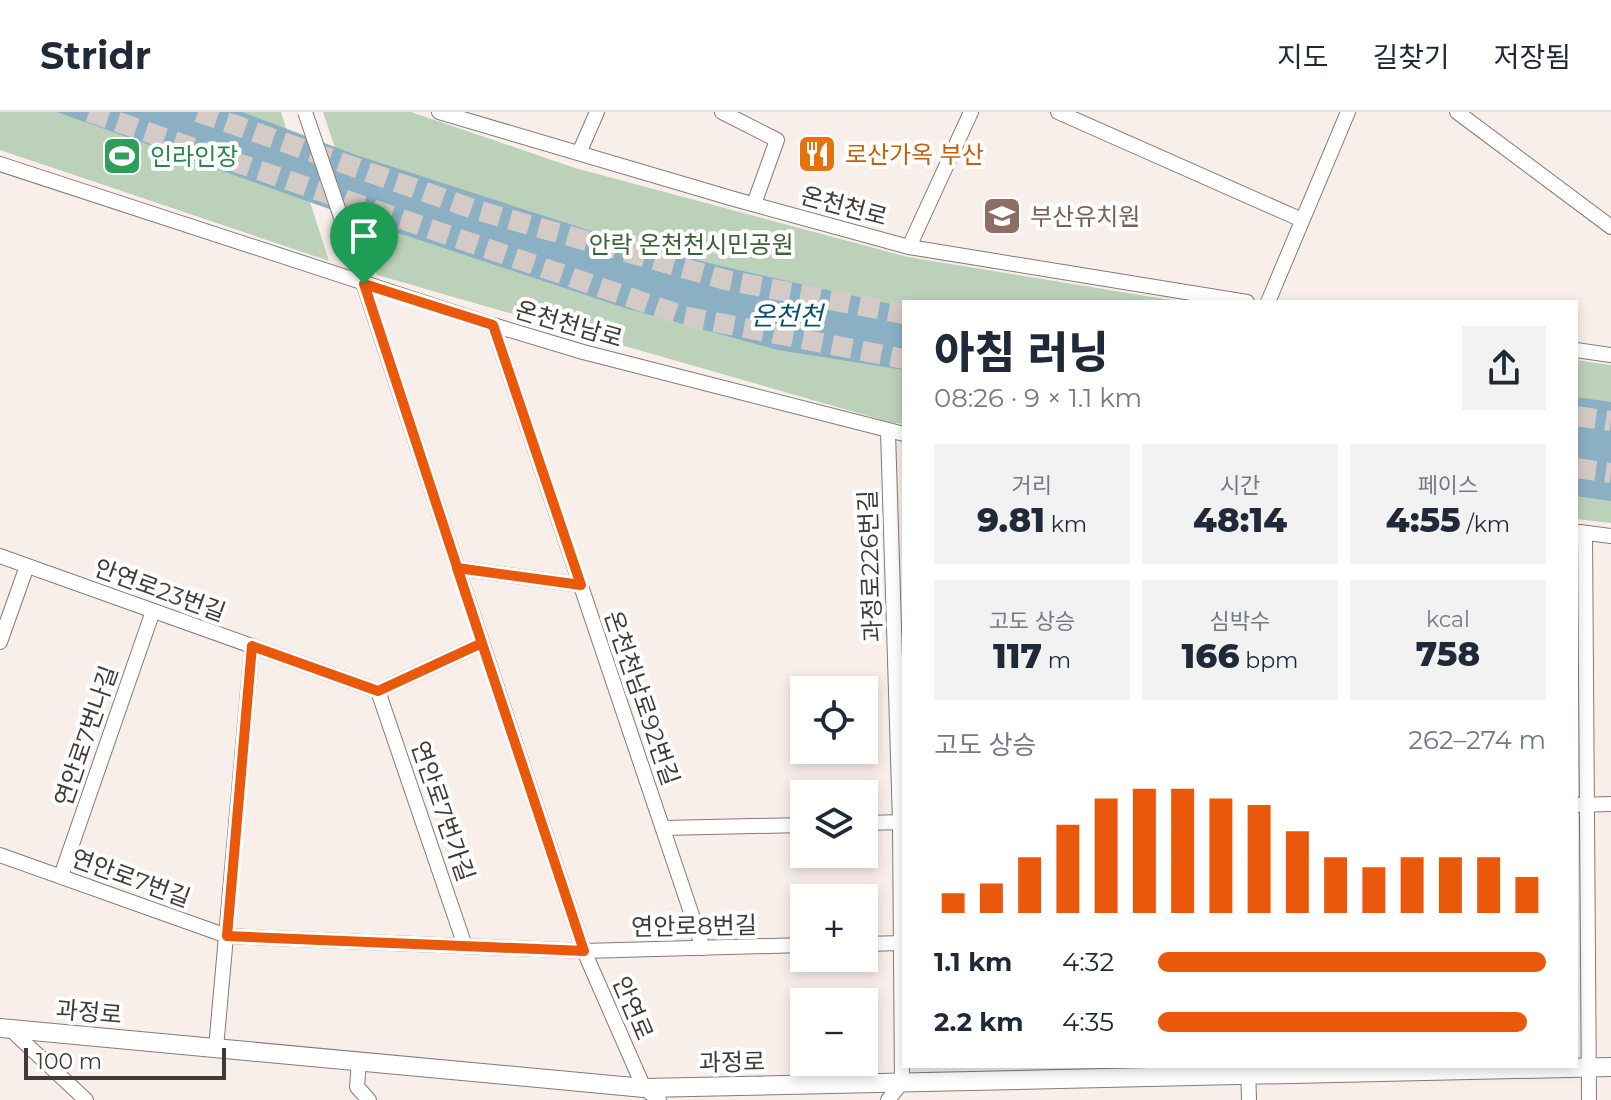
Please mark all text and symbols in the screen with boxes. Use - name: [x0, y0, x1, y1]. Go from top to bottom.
- text: Stridr: [40, 32, 151, 79]
- text: 지도: [1277, 40, 1328, 74]
- text: 길찾기: [1372, 40, 1450, 74]
- text: 저장됨: [1494, 40, 1571, 74]
- restaurant icon: 로산가옥 부산: [796, 133, 838, 175]
- sports icon: 인라인장: [101, 135, 143, 177]
- place label: 로산가옥 부산: [845, 140, 984, 169]
- place label: 인라인장: [150, 142, 238, 171]
- street label: 온천천로: [798, 181, 890, 231]
- school or university icon: 부산유치원: [981, 195, 1023, 237]
- pin: [330, 202, 398, 284]
- place label: 부산유치원: [1030, 202, 1140, 231]
- icon: arrive: [342, 214, 386, 258]
- park label: 안락 온천천시민공원: [588, 230, 794, 259]
- street label: 온천천남로: [512, 295, 626, 353]
- water label: 온천천: [751, 300, 826, 332]
- text: 아침 러닝: [934, 325, 1109, 379]
- button: share: [1462, 326, 1546, 410]
- text: 08:26 · 9 × 1.1 km: [934, 382, 1142, 414]
- text: 거리: [1012, 472, 1052, 499]
- text: 시간: [1220, 472, 1260, 499]
- text: 페이스: [1418, 472, 1478, 499]
- street label: 과정로226번길: [853, 489, 887, 643]
- text: 9.81: [977, 499, 1045, 541]
- text: 48:14: [1193, 499, 1287, 541]
- text: 4:55: [1386, 499, 1461, 541]
- text: km: [1045, 511, 1087, 538]
- text: /km: [1461, 511, 1510, 538]
- street label: 안연로23번길: [90, 553, 230, 627]
- text: kcal: [1426, 606, 1470, 633]
- street label: 온천천남로92번길: [599, 607, 685, 789]
- text: 고도 상승: [989, 608, 1075, 635]
- text: 심박수: [1210, 608, 1270, 635]
- text: 758: [1416, 633, 1480, 675]
- text: 117: [993, 635, 1042, 677]
- text: 166: [1182, 635, 1239, 677]
- text: m: [1042, 647, 1071, 674]
- text: bpm: [1239, 647, 1298, 674]
- street label: 연안로7번나길: [48, 662, 124, 810]
- map controls: [790, 676, 878, 1076]
- button: locate: [790, 676, 878, 764]
- text: 262–274 m: [1408, 724, 1546, 756]
- text: 고도 상승: [934, 729, 1037, 761]
- street label: 연안로7번가길: [405, 737, 481, 885]
- button: layers: [790, 780, 878, 868]
- street label: 연안로7번길: [68, 843, 194, 913]
- button: +: [790, 884, 878, 972]
- street label: 연안로8번길: [631, 910, 757, 942]
- text: 1.1 km: [934, 946, 1012, 978]
- text: 4:32: [1062, 946, 1114, 978]
- street label: 안연로: [607, 972, 659, 1044]
- button: −: [790, 988, 878, 1076]
- street label: 과정로: [55, 995, 123, 1029]
- text: 2.2 km: [934, 1006, 1024, 1038]
- text: 4:35: [1062, 1006, 1114, 1038]
- scale bar: [24, 1044, 226, 1080]
- street label: 과정로: [699, 1047, 765, 1077]
- text: 100 m: [36, 1048, 102, 1075]

